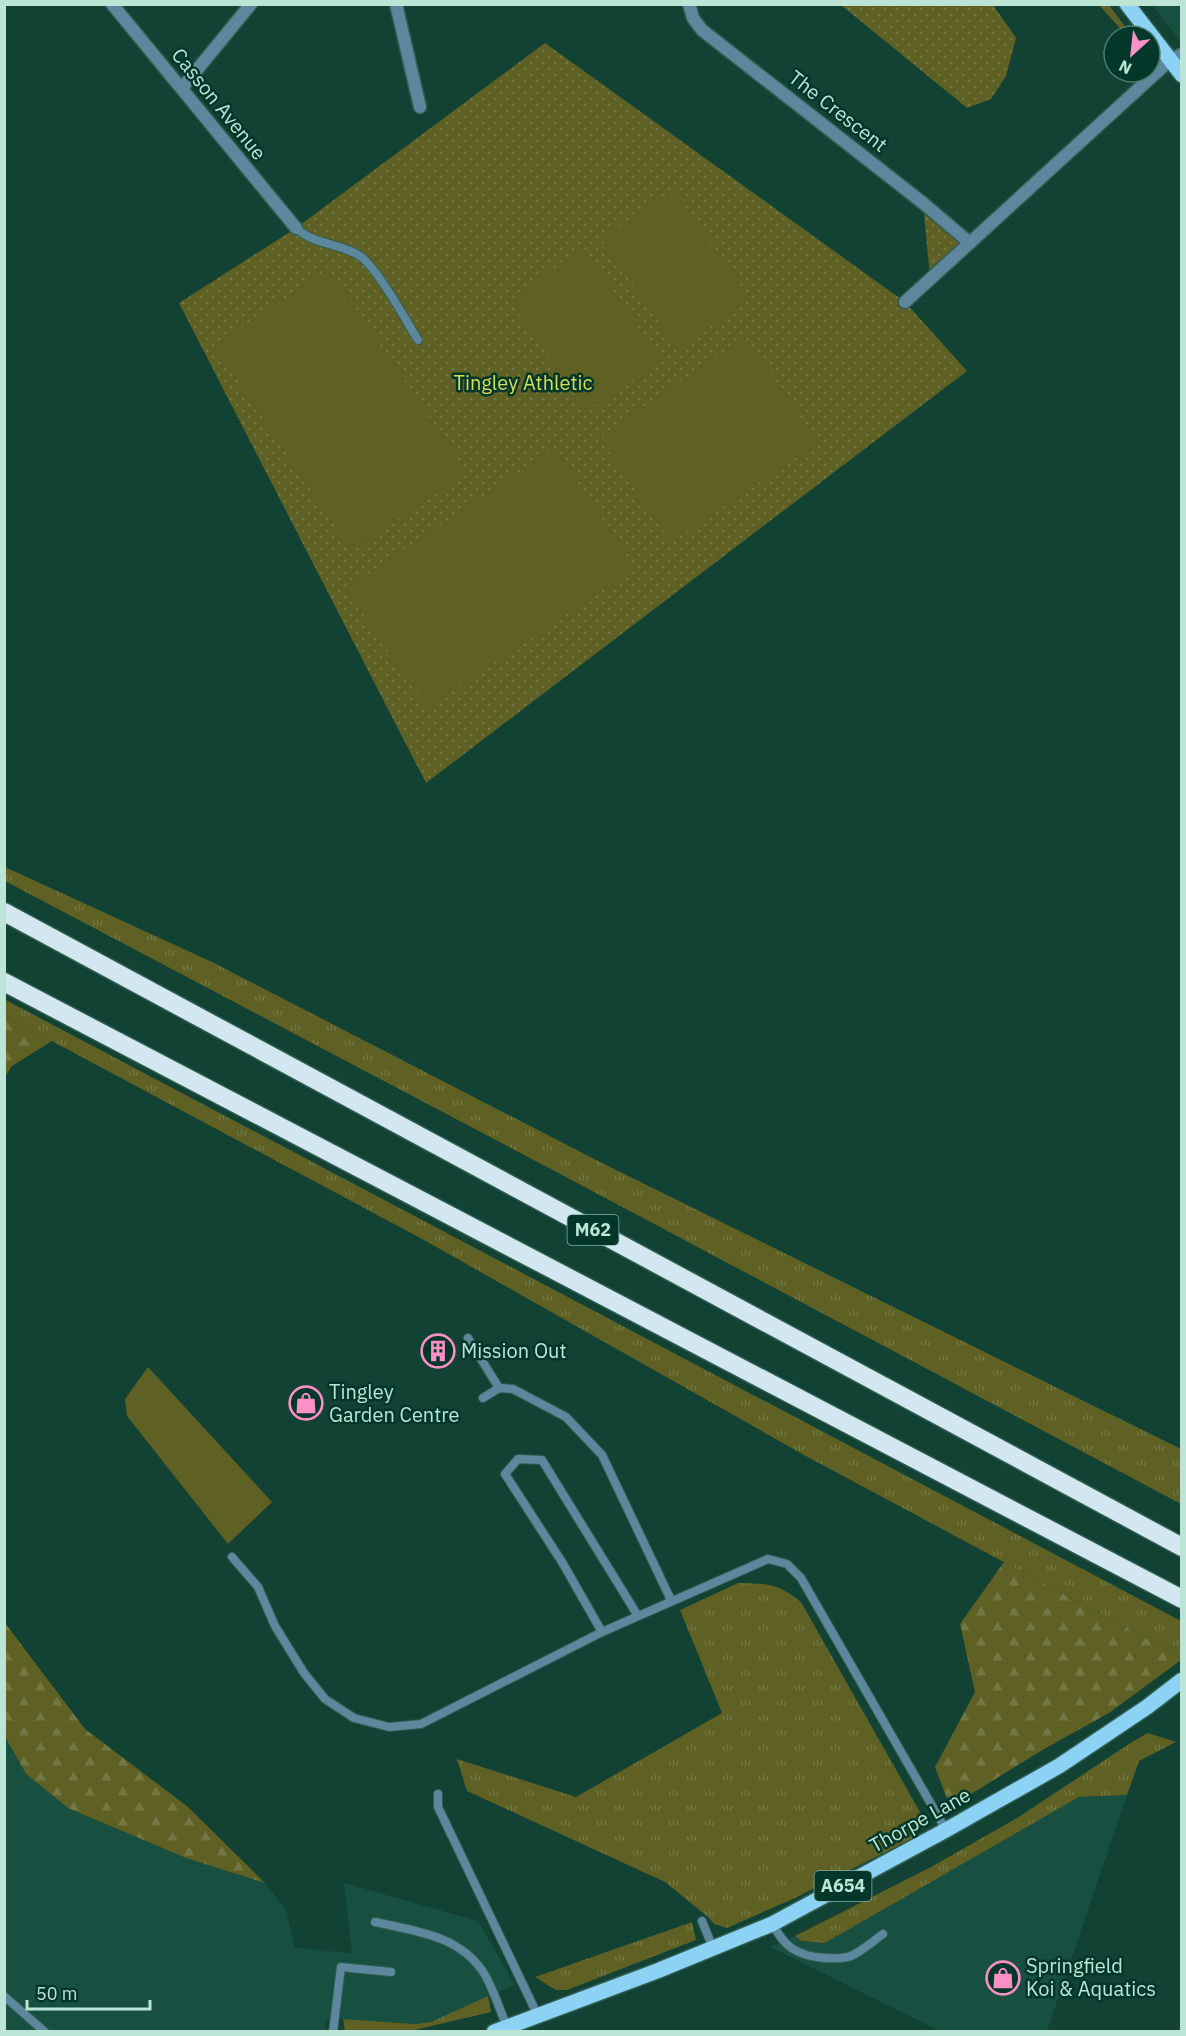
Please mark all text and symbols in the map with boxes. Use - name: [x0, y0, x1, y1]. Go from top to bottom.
- north arrow: [1102, 24, 1162, 84]
- street label: Casson Avenue: [166, 42, 273, 165]
- text: N: [1115, 56, 1135, 79]
- street label: The Crescent: [783, 64, 893, 158]
- park label: Tingley Athletic: [454, 369, 593, 396]
- road number: M62: [568, 1215, 618, 1245]
- building icon: Mission Out: [420, 1333, 456, 1369]
- place label: Mission Out: [461, 1337, 566, 1364]
- place label: Tingley Garden Centre: [329, 1378, 459, 1428]
- shop icon: Tingley Garden Centre: [288, 1385, 324, 1421]
- street label: Thorpe Lane: [864, 1781, 975, 1858]
- road number: A654: [814, 1871, 872, 1901]
- place label: Springfield Koi & Aquatics: [1026, 1952, 1156, 2002]
- shop icon: Springfield Koi & Aquatics: [985, 1960, 1021, 1996]
- scale bar: [27, 1973, 150, 2011]
- text: 50 m: [36, 1982, 78, 2005]

